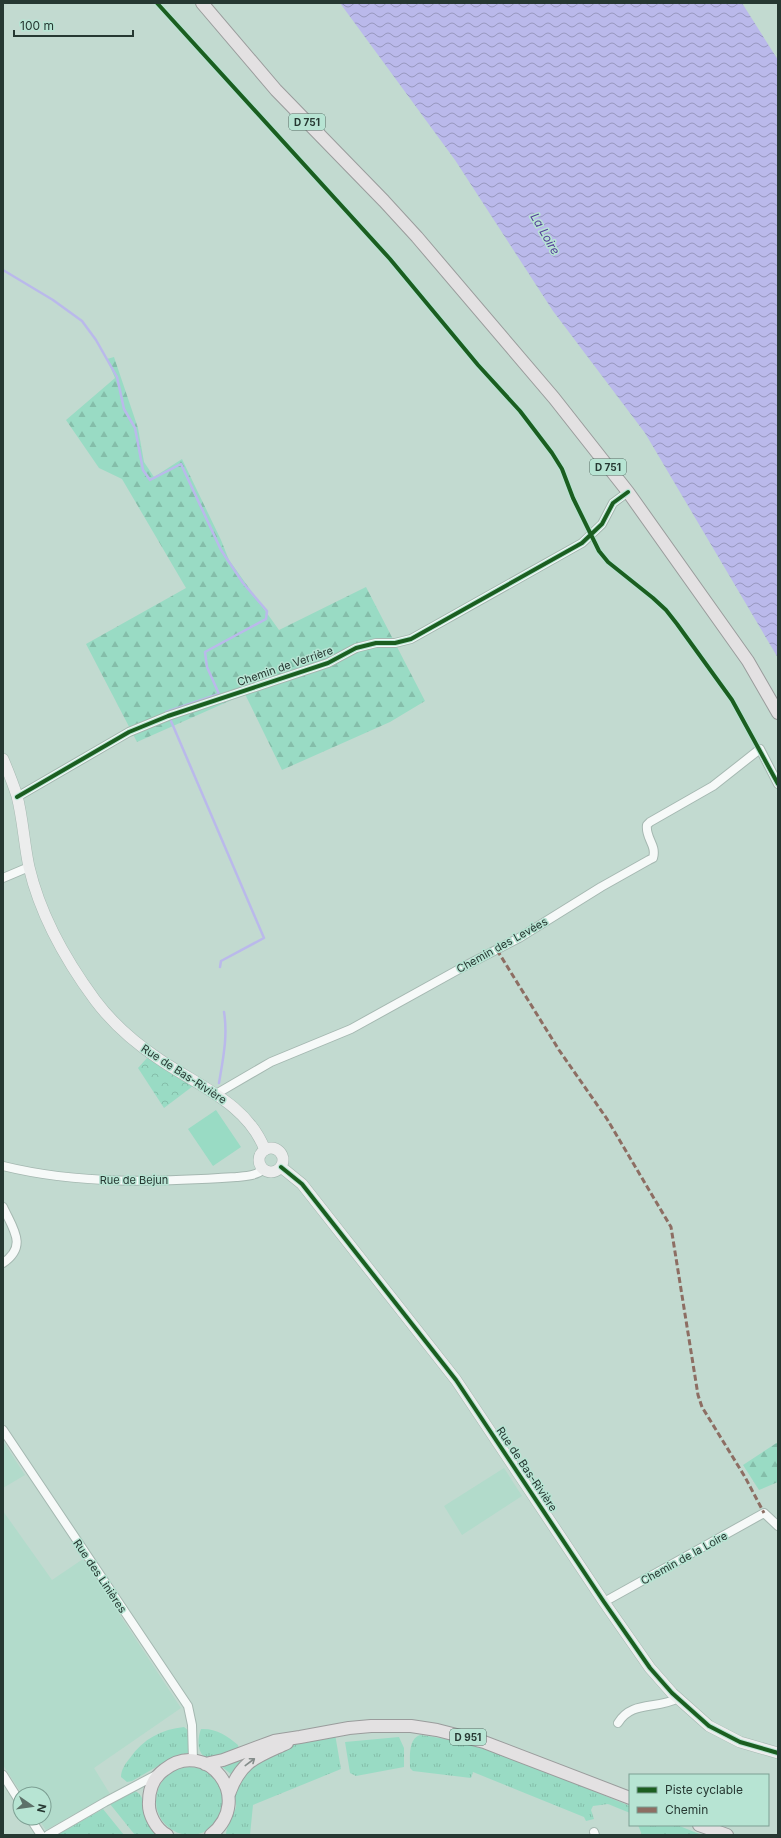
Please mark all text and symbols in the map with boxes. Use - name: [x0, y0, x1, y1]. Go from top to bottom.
- scale bar: [14, 12, 133, 38]
- text: 100 m: [20, 18, 54, 33]
- road number: D 751: [289, 114, 325, 130]
- water label: La Loire: [528, 210, 563, 257]
- road number: D 751: [590, 459, 626, 475]
- street label: Chemin de Verrière: [235, 643, 335, 689]
- street label: Chemin des Levées: [454, 914, 550, 976]
- street label: Rue de Bas-Rivière: [139, 1041, 229, 1107]
- street label: Rue de Bejun: [100, 1173, 168, 1187]
- street label: Rue de Bas-Rivière: [494, 1424, 560, 1514]
- street label: Chemin de la Loire: [638, 1528, 730, 1588]
- street label: Rue des Linières: [70, 1537, 130, 1616]
- road number: D 951: [450, 1729, 486, 1745]
- one-way arrow: [244, 1758, 255, 1766]
- legend: [629, 1774, 769, 1826]
- text: Piste cyclable: [665, 1782, 743, 1797]
- north arrow: [12, 1786, 52, 1826]
- text: Chemin: [665, 1802, 708, 1817]
- text: N: [34, 1803, 50, 1814]

